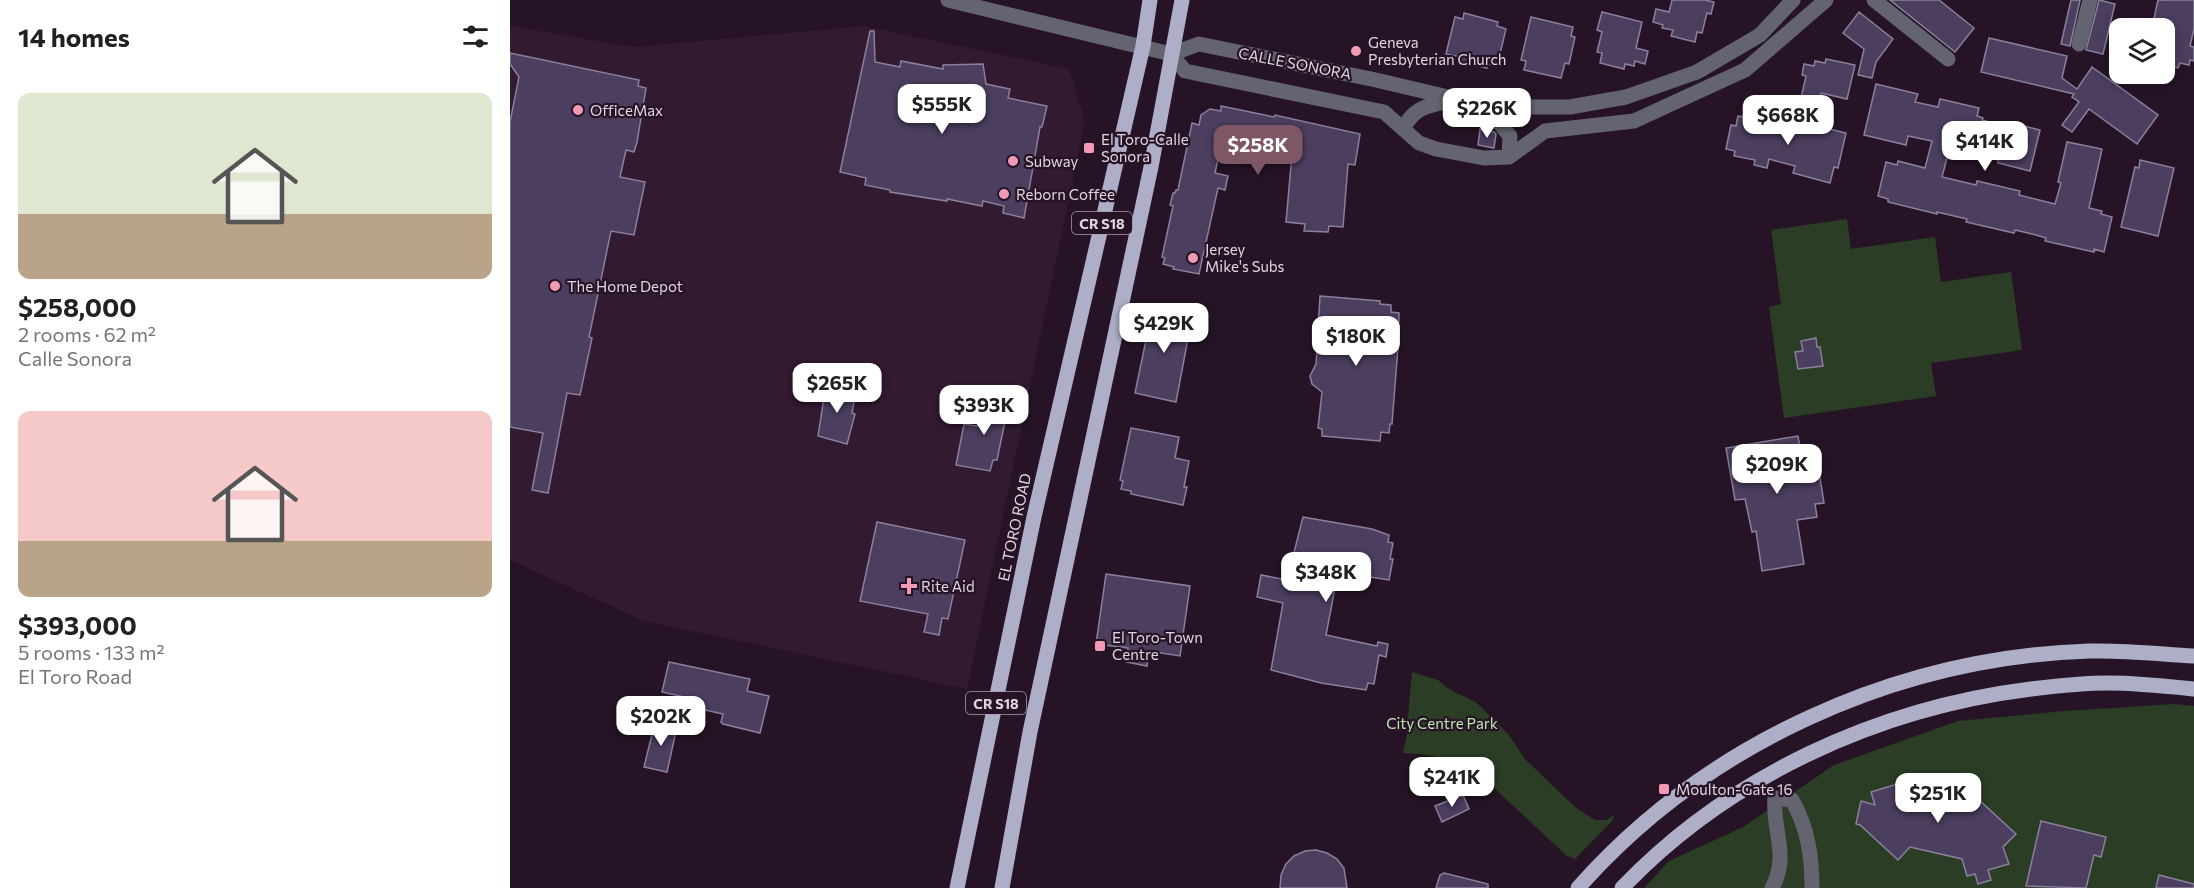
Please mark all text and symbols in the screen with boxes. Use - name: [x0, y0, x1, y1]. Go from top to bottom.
- map controls: [2109, 18, 2175, 84]
- button: layers: [2109, 18, 2175, 84]
- icon: filters: [459, 20, 492, 53]
- text: 14 homes: [18, 21, 130, 52]
- place label: Geneva Presbyterian Church: [1368, 33, 1506, 68]
- street label: CALLE SONORA: [1237, 43, 1353, 83]
- marker: Geneva Presbyterian Church: [1349, 44, 1363, 58]
- pin: $555K: [900, 84, 984, 135]
- pin: $226K: [1445, 88, 1529, 139]
- text: $555K: [912, 91, 972, 115]
- text: $226K: [1457, 95, 1517, 119]
- pin: $668K: [1746, 95, 1830, 146]
- place label: OfficeMax: [590, 101, 663, 119]
- text: $668K: [1757, 102, 1819, 126]
- marker: OfficeMax: [571, 103, 585, 117]
- pin: $414K: [1943, 121, 2027, 172]
- pin: $258K: [1216, 125, 1300, 176]
- text: $414K: [1956, 128, 2014, 152]
- place label: El Toro-Calle Sonora: [1101, 130, 1189, 165]
- icon: home: [201, 132, 309, 240]
- text: $258K: [1228, 132, 1288, 156]
- marker: El Toro-Calle Sonora: [1082, 141, 1096, 155]
- place label: Subway: [1025, 152, 1078, 170]
- marker: Subway: [1006, 154, 1020, 168]
- place label: Reborn Coffee: [1016, 185, 1115, 203]
- marker: Reborn Coffee: [997, 187, 1011, 201]
- road number: CR S18: [1072, 212, 1132, 234]
- place label: Jersey Mike's Subs: [1205, 240, 1285, 275]
- marker: Jersey Mike's Subs: [1186, 251, 1200, 265]
- place label: The Home Depot: [567, 277, 683, 295]
- marker: The Home Depot: [548, 279, 562, 293]
- text: $258,000: [18, 291, 137, 322]
- pin: $429K: [1122, 303, 1206, 354]
- text: $429K: [1133, 310, 1195, 334]
- pin: $180K: [1314, 316, 1398, 367]
- text: 2 rooms · 62 m²: [18, 322, 156, 346]
- text: $180K: [1326, 323, 1386, 347]
- text: Calle Sonora: [18, 346, 132, 370]
- pin: $265K: [795, 363, 879, 414]
- text: $265K: [807, 370, 867, 394]
- pin: $393K: [942, 385, 1026, 436]
- text: $393K: [954, 392, 1014, 416]
- pin: $209K: [1735, 444, 1819, 495]
- icon: home: [201, 450, 309, 558]
- text: $209K: [1746, 451, 1808, 475]
- street label: EL TORO ROAD: [994, 471, 1034, 583]
- pin: $348K: [1284, 552, 1368, 603]
- text: $348K: [1295, 559, 1357, 583]
- place label: Rite Aid: [921, 577, 975, 595]
- marker: Rite Aid: [902, 579, 916, 593]
- text: $393,000: [18, 609, 137, 640]
- place label: El Toro-Town Centre: [1112, 628, 1203, 663]
- marker: El Toro-Town Centre: [1093, 639, 1107, 653]
- text: 5 rooms · 133 m²: [18, 640, 164, 664]
- text: El Toro Road: [18, 664, 132, 688]
- road number: CR S18: [966, 692, 1026, 714]
- pin: $202K: [619, 696, 703, 747]
- text: $202K: [630, 703, 692, 727]
- park label: City Centre Park: [1386, 714, 1498, 732]
- pin: $241K: [1410, 757, 1494, 808]
- text: $241K: [1423, 764, 1481, 788]
- pin: $251K: [1896, 773, 1980, 824]
- place label: Moulton-Gate 16: [1676, 780, 1793, 798]
- text: $251K: [1909, 780, 1967, 804]
- marker: Moulton-Gate 16: [1657, 782, 1671, 796]

